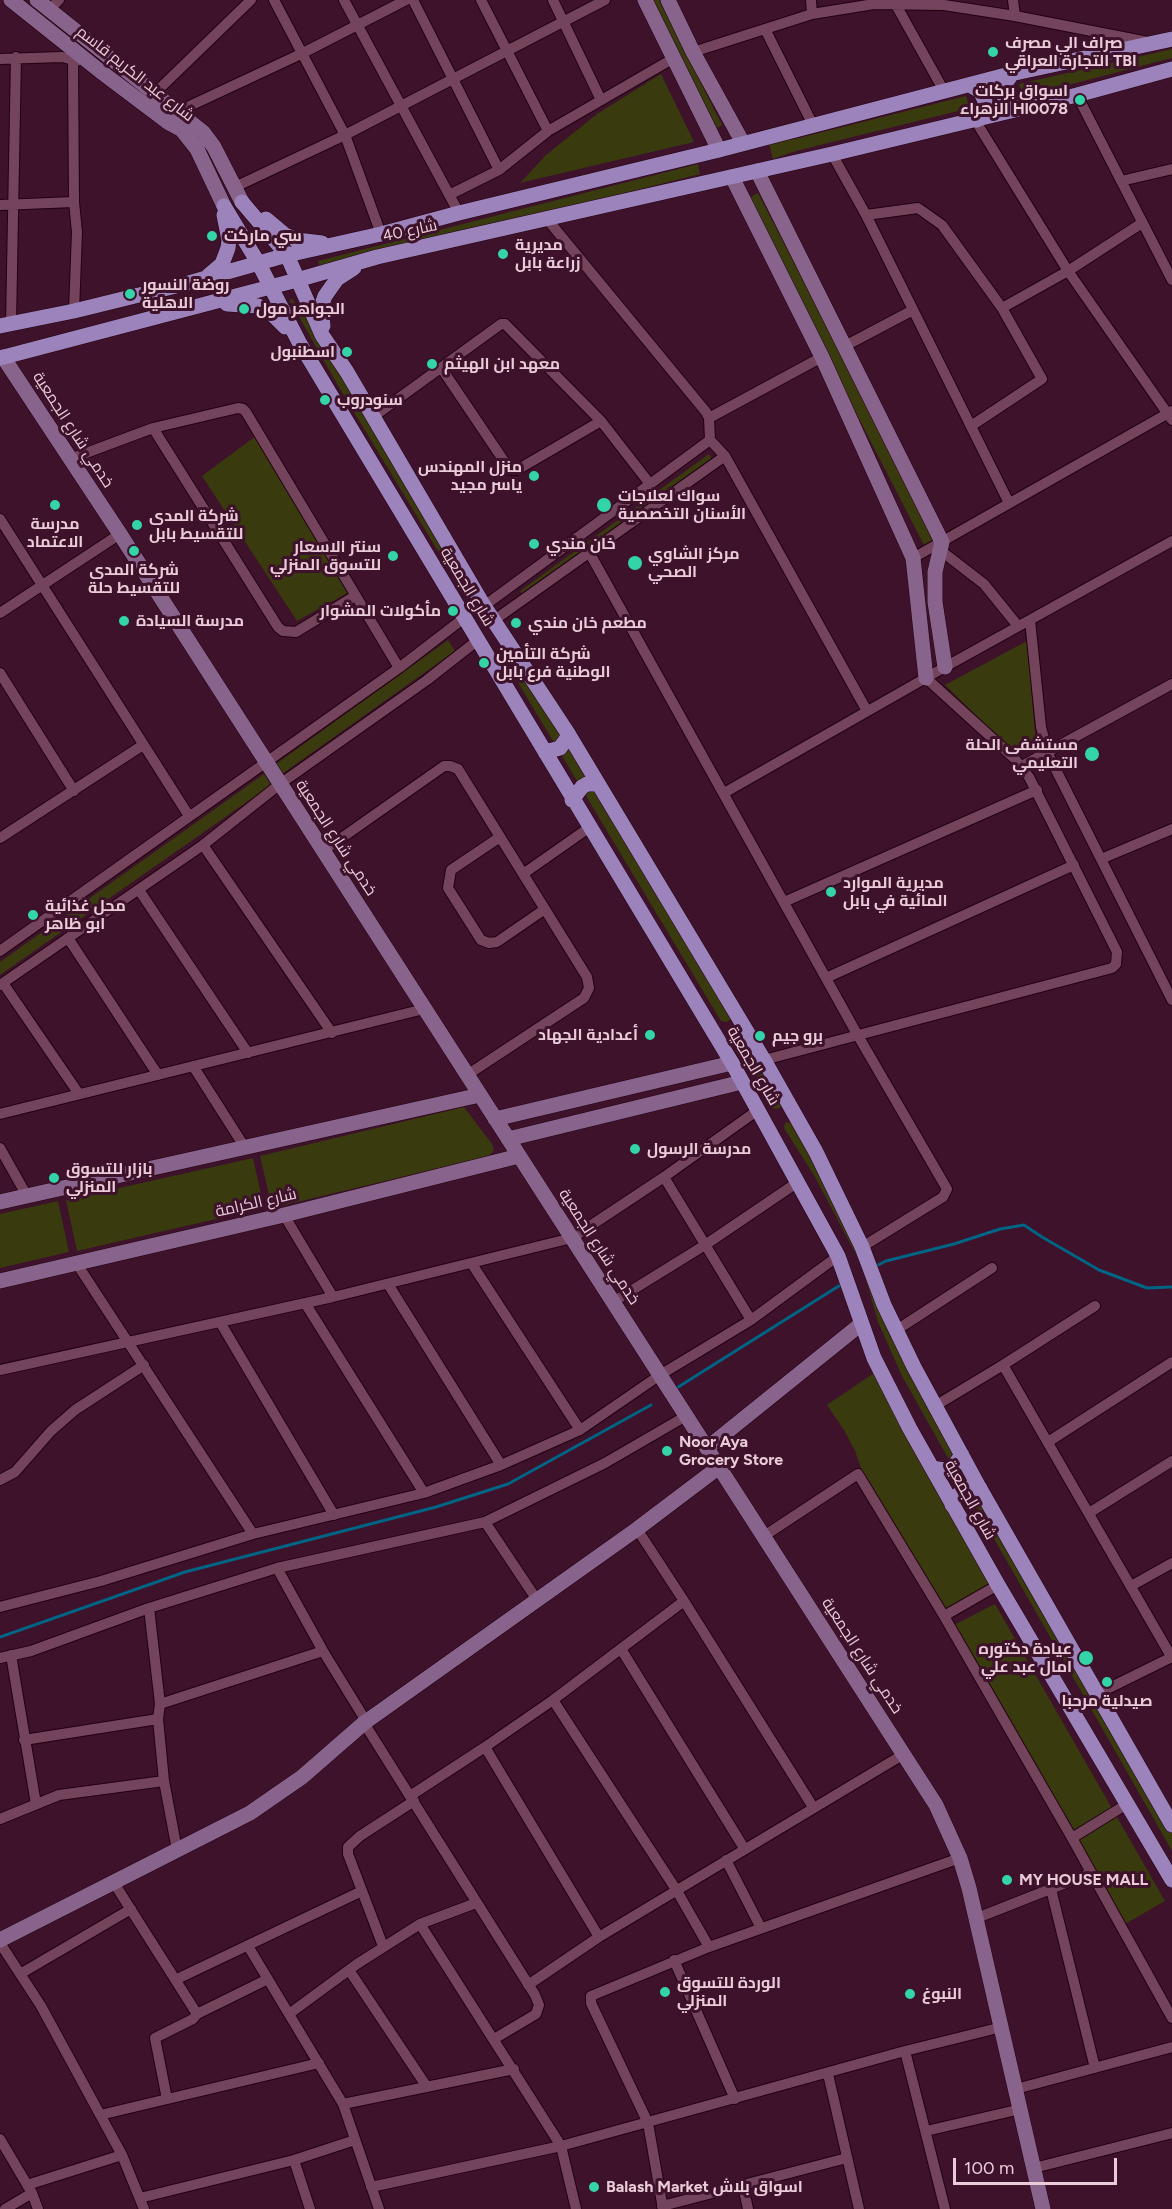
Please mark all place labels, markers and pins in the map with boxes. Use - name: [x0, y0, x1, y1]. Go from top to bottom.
- place label: صراف الي مصرف التجارة العراقي TBI: [1005, 33, 1137, 71]
- marker: صراف الي مصرف التجارة العراقي TBI: [986, 45, 1000, 59]
- place label: اسواق بركات الزهراء Hl0078: [960, 81, 1068, 119]
- marker: اسواق بركات الزهراء Hl0078: [1073, 93, 1087, 107]
- place label: سي ماركت: [224, 226, 302, 246]
- marker: سي ماركت: [205, 229, 219, 243]
- place label: مديرية زراعة بابل: [515, 235, 580, 273]
- marker: مديرية زراعة بابل: [496, 247, 510, 261]
- place label: روضة النسور الاهلية: [142, 275, 230, 313]
- marker: روضة النسور الاهلية: [123, 287, 137, 301]
- place label: الجواهر مول: [256, 299, 345, 319]
- marker: الجواهر مول: [237, 302, 251, 316]
- place label: اسطنبول: [271, 342, 335, 362]
- marker: اسطنبول: [340, 345, 354, 359]
- place label: معهد ابن الهيثم: [444, 354, 560, 374]
- marker: معهد ابن الهيثم: [425, 357, 439, 371]
- place label: سنودروب: [337, 390, 403, 410]
- marker: سنودروب: [318, 393, 332, 407]
- place label: منزل المهندس ياسر مجيد: [418, 457, 522, 495]
- marker: منزل المهندس ياسر مجيد: [527, 469, 541, 483]
- place label: سواك لعلاجات الأسنان التخصصية: [618, 486, 746, 524]
- marker: سواك لعلاجات الأسنان التخصصية: [595, 496, 613, 514]
- marker: مدرسة الاعتماد: [48, 498, 62, 512]
- place label: شركة المدى للتقسيط بابل: [149, 506, 243, 544]
- place label: مدرسة الاعتماد: [27, 514, 83, 552]
- marker: شركة المدى للتقسيط بابل: [130, 518, 144, 532]
- place label: خان مندي: [546, 534, 616, 554]
- place label: سنتر الاسعار للتسوق المنزلي: [270, 537, 381, 575]
- marker: خان مندي: [527, 537, 541, 551]
- marker: شركة المدى للتقسيط حلة: [127, 544, 141, 558]
- place label: مركز الشاوي الصحي: [648, 544, 740, 582]
- marker: سنتر الاسعار للتسوق المنزلي: [386, 549, 400, 563]
- marker: مركز الشاوي الصحي: [626, 554, 644, 572]
- place label: شركة المدى للتقسيط حلة: [88, 560, 180, 598]
- place label: مأكولات المشوار: [320, 601, 441, 621]
- marker: مأكولات المشوار: [446, 604, 460, 618]
- place label: مدرسة السيادة: [136, 611, 244, 631]
- place label: مطعم خان مندي: [528, 613, 647, 633]
- marker: مدرسة السيادة: [117, 614, 131, 628]
- marker: مطعم خان مندي: [509, 616, 523, 630]
- place label: شركة التأمين الوطنية فرع بابل: [496, 644, 610, 682]
- marker: شركة التأمين الوطنية فرع بابل: [477, 656, 491, 670]
- place label: مستشفى الحلة التعليمي: [966, 735, 1078, 773]
- marker: مستشفى الحلة التعليمي: [1083, 745, 1101, 763]
- place label: مديرية الموارد المائية في بابل: [843, 873, 947, 911]
- marker: مديرية الموارد المائية في بابل: [824, 885, 838, 899]
- place label: محل غذائية ابو ظاهر: [45, 896, 126, 934]
- marker: محل غذائية ابو ظاهر: [26, 908, 40, 922]
- place label: أعدادية الجهاد: [538, 1025, 638, 1045]
- place label: برو جيم: [772, 1026, 823, 1046]
- marker: أعدادية الجهاد: [643, 1028, 657, 1042]
- marker: برو جيم: [753, 1029, 767, 1043]
- place label: مدرسة الرسول: [647, 1139, 751, 1159]
- marker: مدرسة الرسول: [628, 1142, 642, 1156]
- place label: بازار للتسوق المنزلي: [66, 1159, 153, 1197]
- marker: بازار للتسوق المنزلي: [47, 1171, 61, 1185]
- place label: Noor Aya Grocery Store: [679, 1432, 783, 1470]
- marker: Noor Aya Grocery Store: [660, 1444, 674, 1458]
- place label: عيادة دكتوره امال عبد علي: [979, 1639, 1072, 1677]
- marker: عيادة دكتوره امال عبد علي: [1077, 1649, 1095, 1667]
- marker: صيدلية مرحبا: [1100, 1675, 1114, 1689]
- place label: صيدلية مرحبا: [1062, 1691, 1152, 1711]
- place label: MY HOUSE MALL: [1019, 1870, 1148, 1890]
- marker: MY HOUSE MALL: [1000, 1873, 1014, 1887]
- place label: الوردة للتسوق المنزلي: [677, 1973, 781, 2011]
- place label: النبوغ: [922, 1984, 962, 2004]
- marker: الوردة للتسوق المنزلي: [658, 1985, 672, 1999]
- marker: النبوغ: [903, 1987, 917, 2001]
- place label: Balash Market اسواق بلاش: [606, 2177, 803, 2197]
- marker: Balash Market اسواق بلاش: [587, 2180, 601, 2194]

